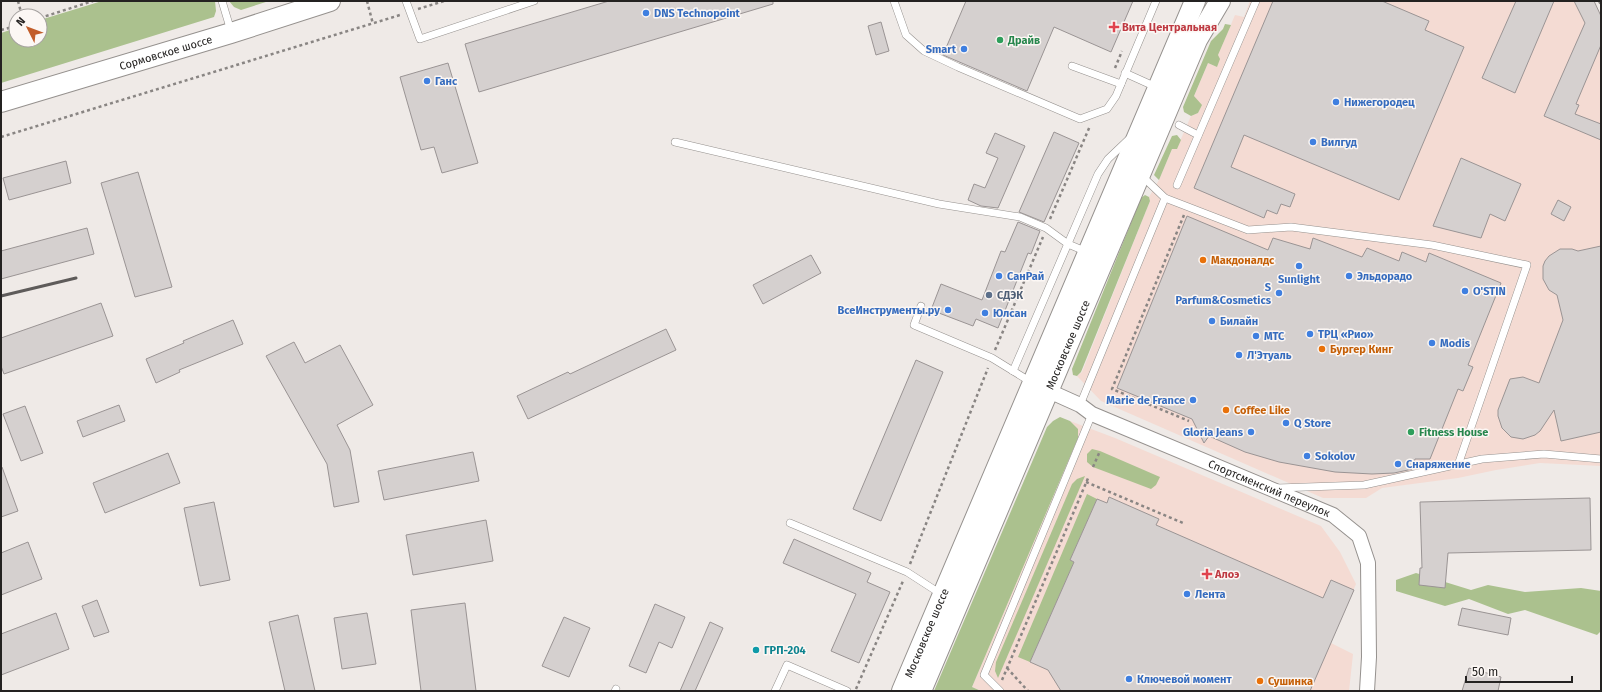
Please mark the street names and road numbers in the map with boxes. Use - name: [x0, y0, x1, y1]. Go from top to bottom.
- street label: Сормовское шоссе: [118, 33, 214, 73]
- street label: Московское шоссе: [1043, 298, 1093, 392]
- street label: Спортсменский переулок: [1206, 457, 1332, 520]
- street label: Московское шоссе: [902, 586, 952, 680]

